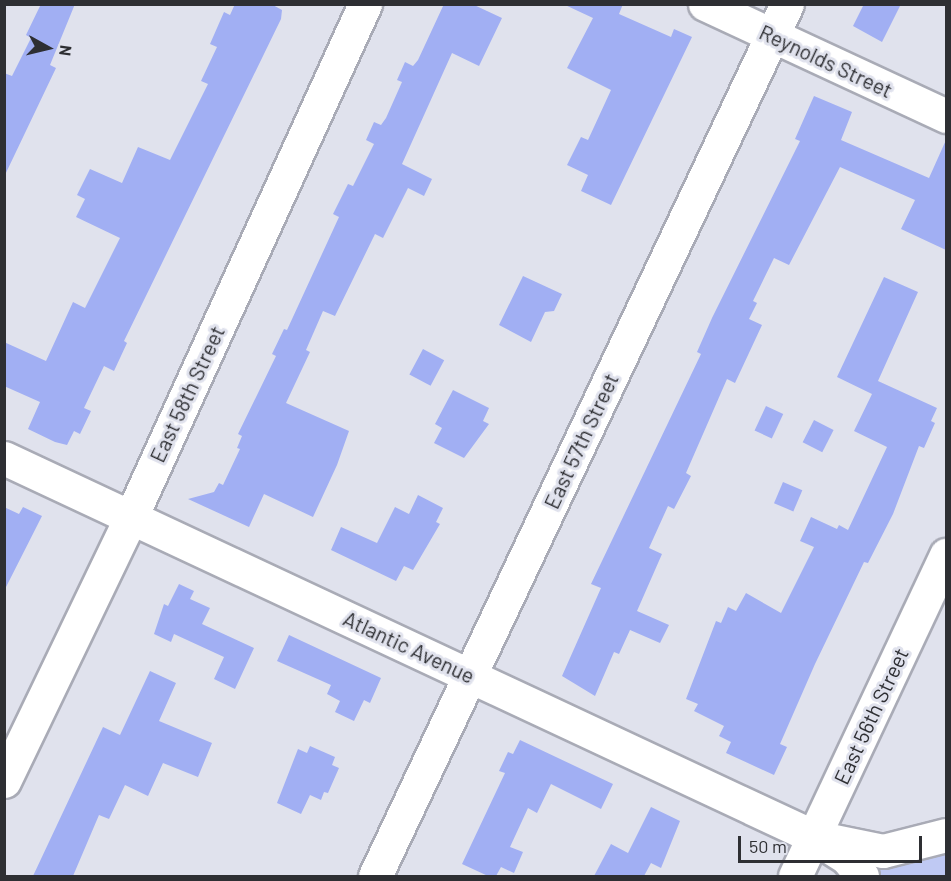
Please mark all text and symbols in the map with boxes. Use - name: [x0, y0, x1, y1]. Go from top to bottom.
- north arrow: [18, 18, 78, 78]
- street label: Reynolds Street: [755, 19, 897, 103]
- text: N: [56, 44, 76, 57]
- street label: East 58th Street: [144, 322, 230, 466]
- street label: East 57th Street: [539, 369, 623, 513]
- street label: Atlantic Avenue: [339, 606, 479, 688]
- street label: East 56th Street: [828, 644, 914, 788]
- scale bar: [741, 824, 926, 862]
- text: 50 m: [749, 835, 787, 857]

